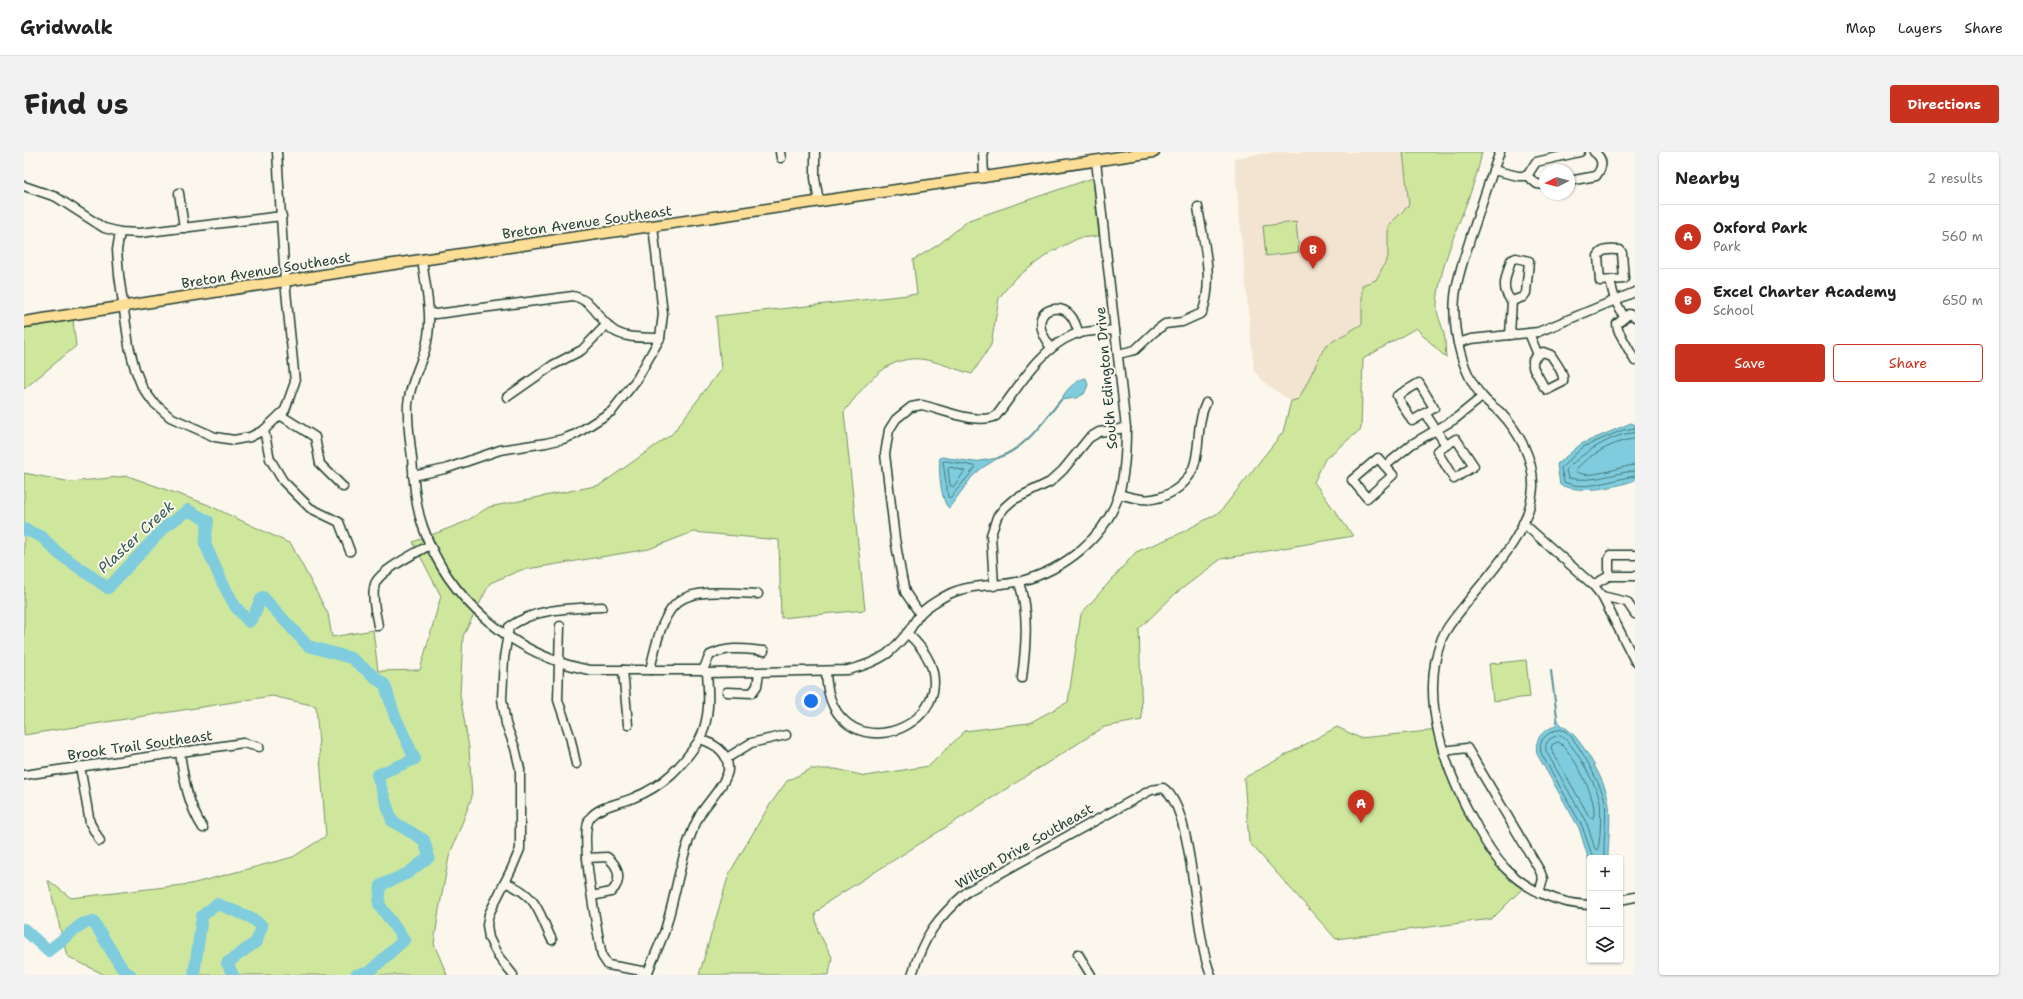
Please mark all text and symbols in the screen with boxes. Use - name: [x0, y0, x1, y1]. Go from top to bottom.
- text: Gridwalk: [20, 15, 113, 40]
- text: Map: [1846, 19, 1876, 37]
- text: Layers: [1898, 19, 1942, 37]
- text: Share: [1964, 19, 2003, 37]
- text: Find us: [24, 85, 129, 123]
- button: Directions: [1890, 85, 1999, 123]
- north arrow: [1539, 164, 1575, 200]
- text: Nearby: [1675, 167, 1740, 189]
- text: 2 results: [1927, 170, 1983, 187]
- street label: Breton Avenue Southeast: [501, 201, 673, 243]
- text: Oxford Park: [1713, 218, 1808, 238]
- text: A: [1683, 228, 1693, 245]
- text: 560 m: [1942, 228, 1983, 245]
- pin: B: [1300, 236, 1326, 269]
- text: Park: [1713, 238, 1741, 255]
- street label: Breton Avenue Southeast: [180, 248, 352, 292]
- text: Excel Charter Academy: [1713, 282, 1896, 302]
- text: B: [1684, 292, 1692, 309]
- text: 650 m: [1942, 292, 1983, 309]
- text: School: [1713, 302, 1754, 319]
- street label: South Edington Drive: [1091, 306, 1121, 450]
- button: Save: [1675, 344, 1825, 382]
- button: Share: [1833, 344, 1983, 382]
- water label: Plaster Creek: [93, 496, 179, 578]
- your location: [801, 691, 821, 711]
- street label: Brook Trail Southeast: [66, 726, 214, 764]
- pin: A: [1348, 790, 1374, 823]
- street label: Wilton Drive Southeast: [952, 799, 1096, 893]
- map controls: [1587, 855, 1623, 963]
- button: +: [1587, 855, 1623, 891]
- button: −: [1587, 891, 1623, 927]
- button: layers: [1587, 927, 1623, 963]

